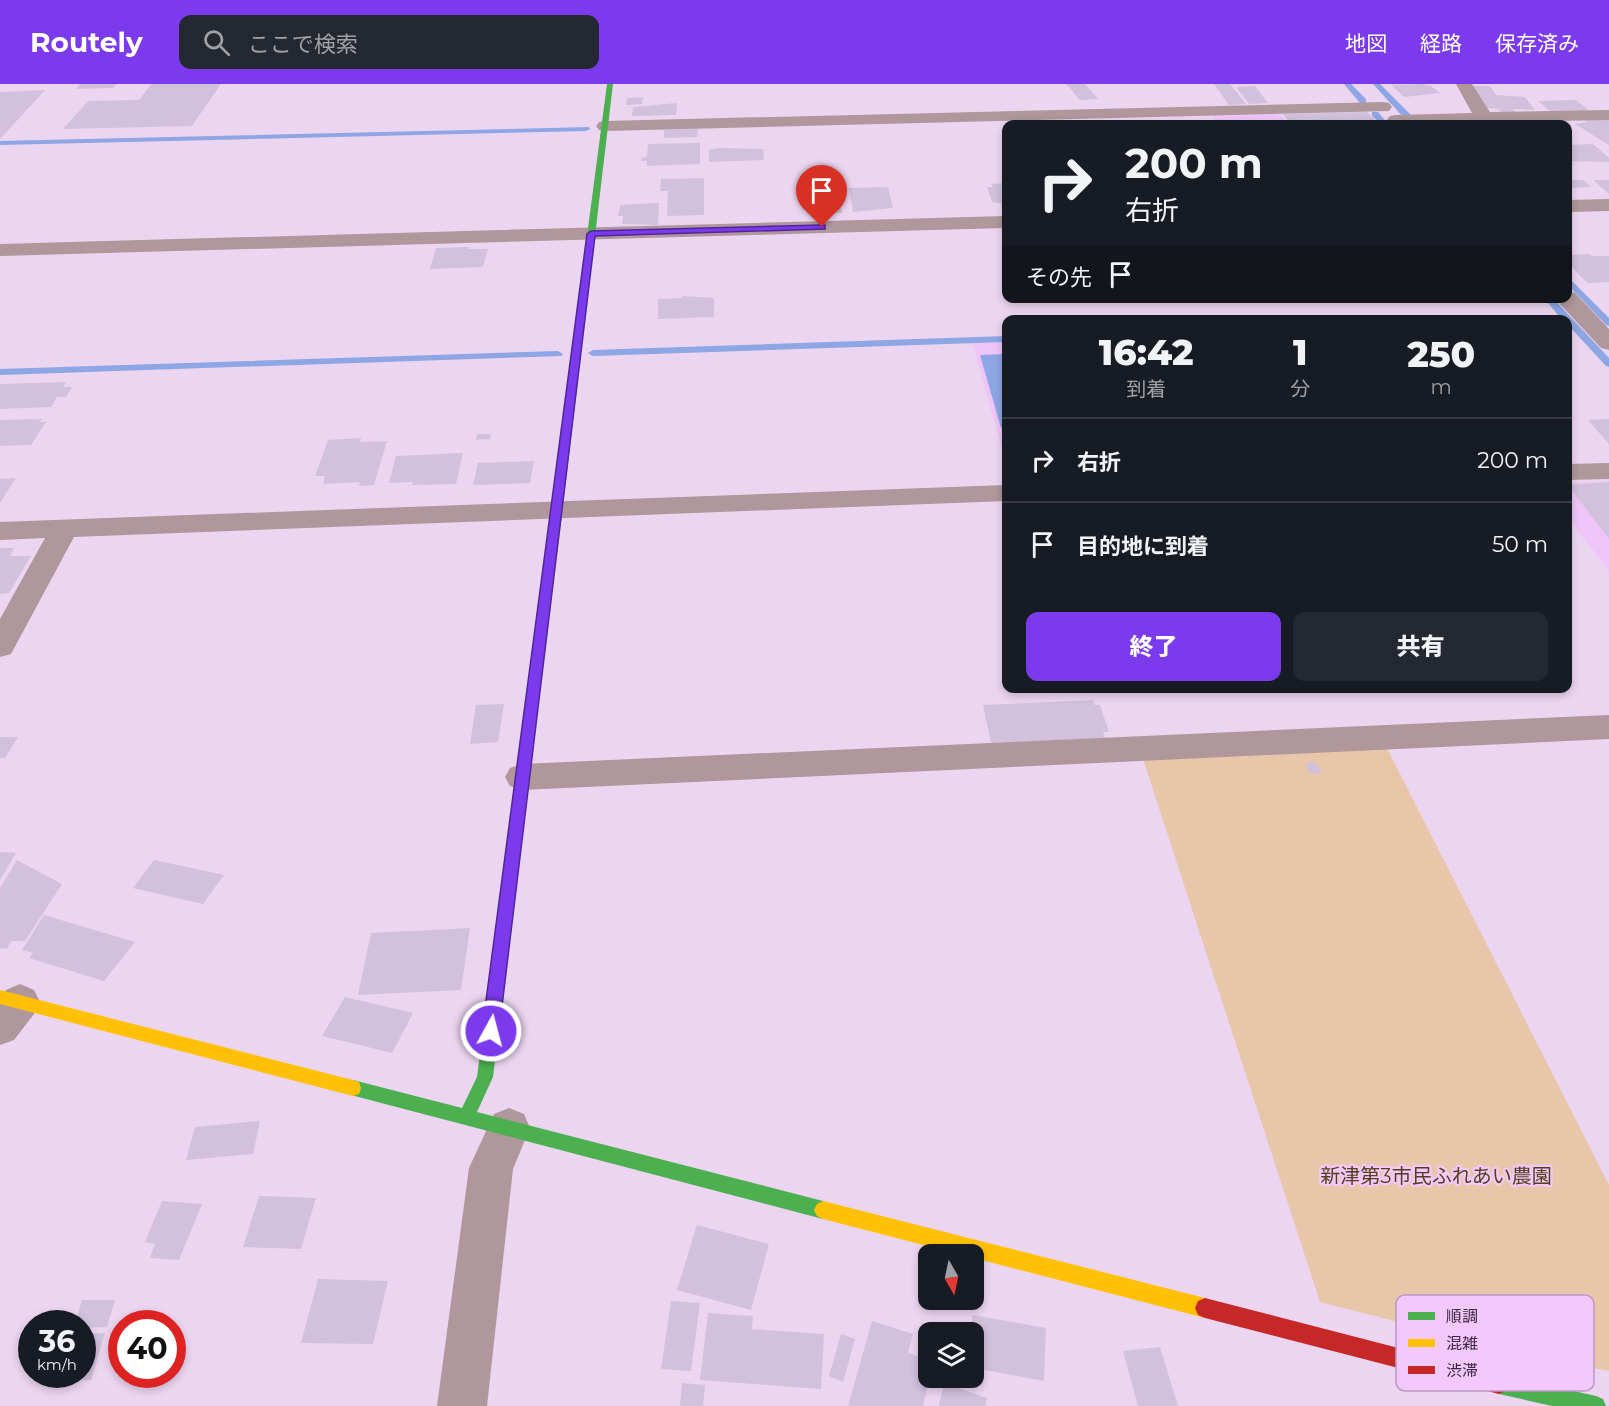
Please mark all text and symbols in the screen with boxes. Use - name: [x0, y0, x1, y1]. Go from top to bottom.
- search box: [179, 15, 599, 69]
- text: Routely: [30, 25, 143, 59]
- icon: search: [200, 26, 233, 59]
- text: ここで検索: [248, 31, 358, 58]
- text: 地図: [1345, 31, 1387, 56]
- text: 経路: [1420, 31, 1462, 56]
- text: 保存済み: [1495, 31, 1579, 56]
- text: 200 m: [1125, 137, 1263, 189]
- icon: right: [1026, 144, 1104, 222]
- pin: [796, 165, 847, 227]
- icon: arrive: [805, 174, 838, 207]
- text: 右折: [1125, 194, 1179, 227]
- icon: arrive: [1104, 258, 1137, 291]
- text: その先: [1026, 264, 1092, 291]
- text: 16:42: [1099, 330, 1194, 374]
- text: 1: [1293, 330, 1308, 374]
- text: 250: [1407, 332, 1475, 376]
- text: m: [1431, 375, 1452, 399]
- text: 到着: [1126, 377, 1166, 401]
- text: 分: [1290, 377, 1310, 401]
- icon: right: [1026, 444, 1059, 477]
- text: 200 m: [1477, 447, 1548, 474]
- text: 右折: [1077, 449, 1121, 476]
- icon: arrive: [1026, 528, 1059, 561]
- text: 50 m: [1492, 531, 1548, 558]
- text: 目的地に到着: [1077, 533, 1209, 560]
- button: 終了: [1026, 612, 1281, 681]
- button: 共有: [1293, 612, 1548, 681]
- position arrow: [459, 999, 523, 1063]
- park label: 新津第3市民ふれあい農園: [1320, 1164, 1552, 1188]
- north arrow: [918, 1244, 984, 1310]
- map controls: [918, 1244, 984, 1388]
- legend: [1396, 1295, 1594, 1391]
- text: 順調: [1446, 1307, 1478, 1326]
- speed limit sign: 40: [108, 1310, 186, 1388]
- button: layers: [918, 1322, 984, 1388]
- text: 36: [39, 1323, 75, 1360]
- text: 混雑: [1446, 1334, 1478, 1353]
- text: km/h: [37, 1355, 77, 1374]
- text: 渋滞: [1446, 1361, 1478, 1380]

